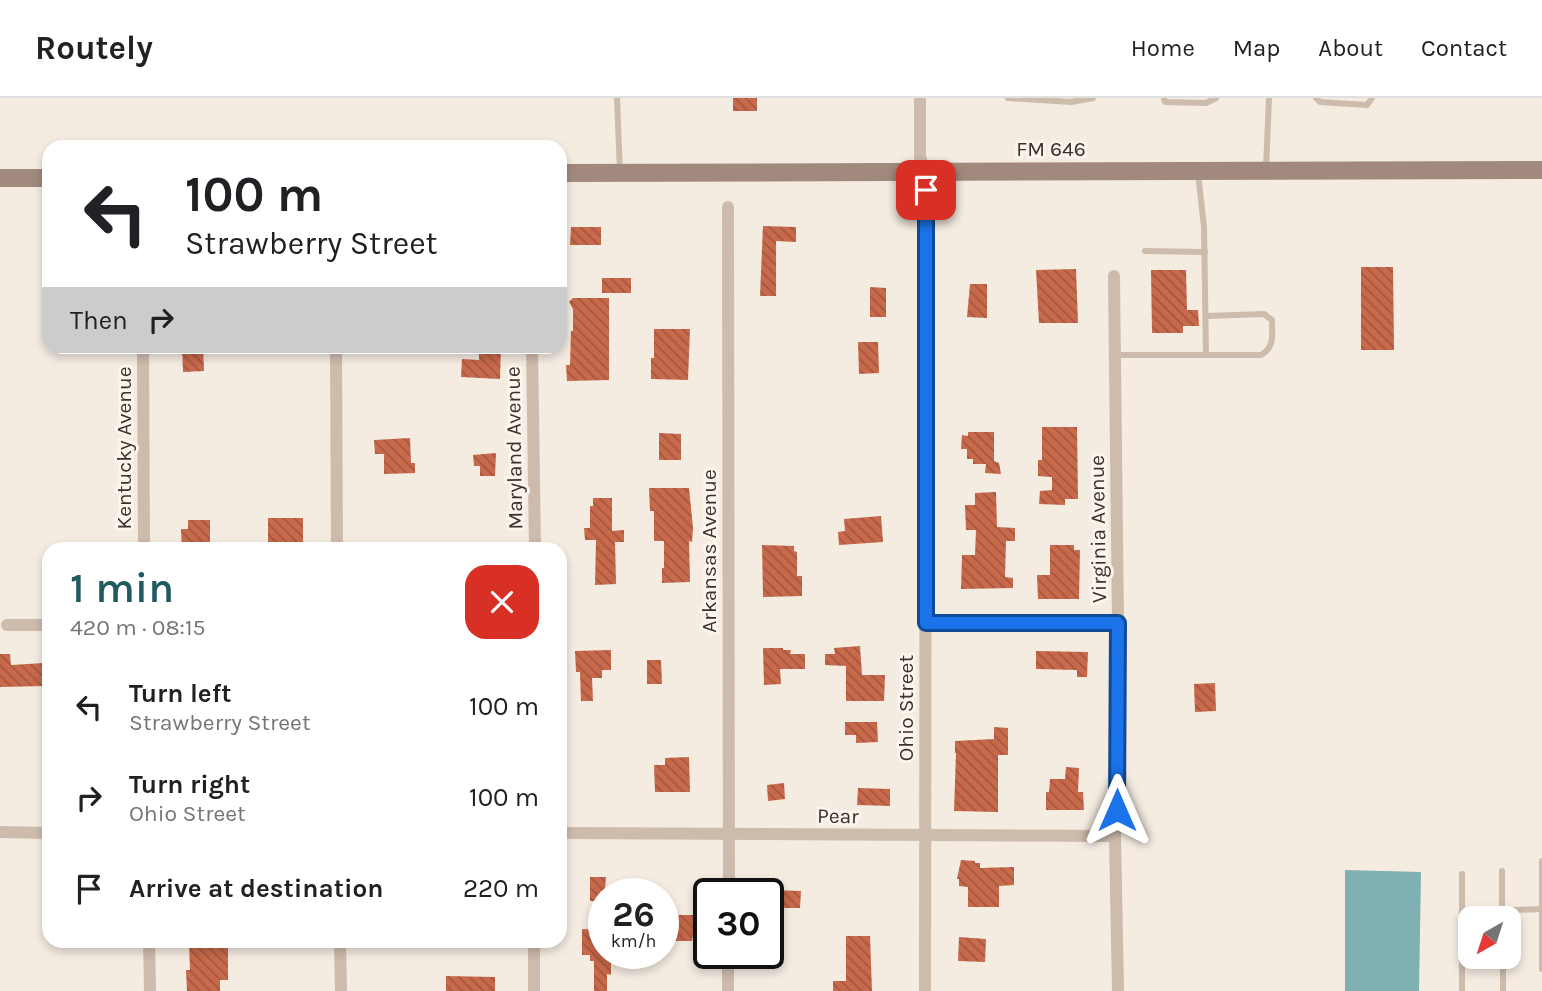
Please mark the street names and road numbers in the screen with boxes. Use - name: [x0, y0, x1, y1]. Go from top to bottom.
- street label: FM 646: [1016, 137, 1086, 161]
- street label: Kentucky Avenue: [112, 366, 136, 530]
- street label: Maryland Avenue: [501, 366, 527, 530]
- street label: Virginia Avenue: [1085, 455, 1111, 603]
- street label: Arkansas Avenue: [697, 469, 721, 633]
- street label: Ohio Street: [894, 655, 918, 761]
- street label: Pear: [817, 804, 859, 828]

